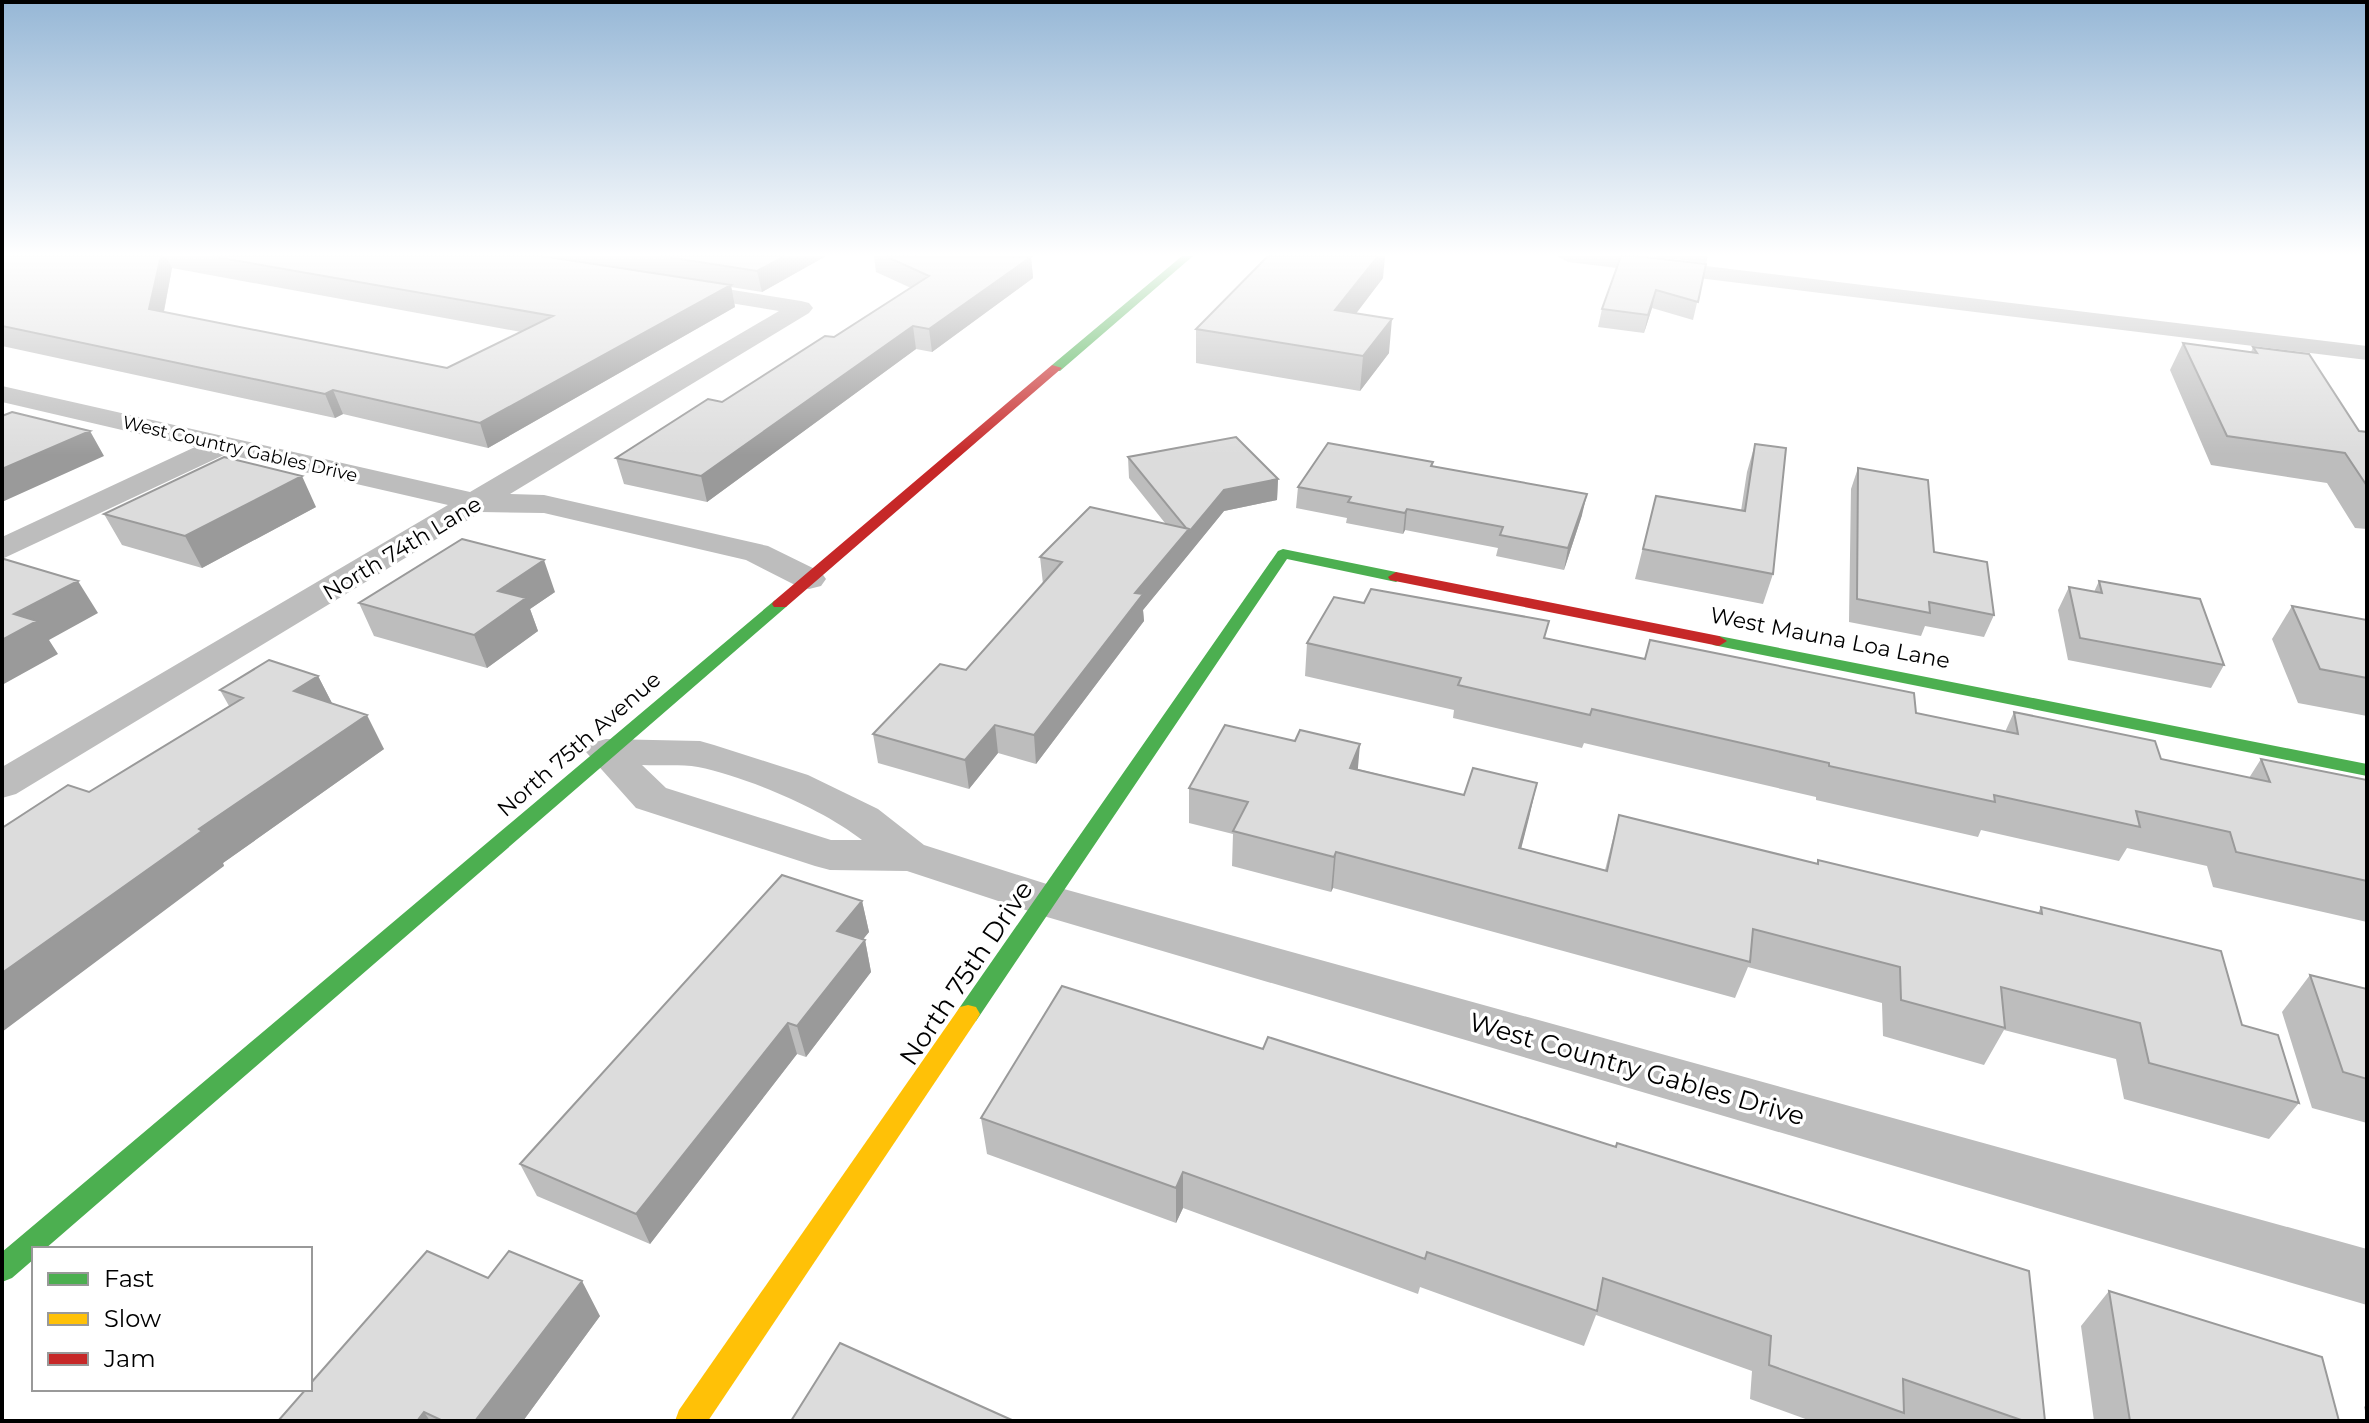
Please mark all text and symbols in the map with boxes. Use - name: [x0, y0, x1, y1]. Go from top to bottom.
- street label: West Country Gables Drive: [120, 411, 360, 487]
- street label: North 74th Lane: [318, 490, 486, 606]
- street label: West Mauna Loa Lane: [1708, 601, 1952, 675]
- street label: North 75th Avenue: [492, 666, 666, 822]
- street label: North 75th Drive: [892, 875, 1040, 1071]
- street label: West Country Gables Drive: [1466, 1006, 1808, 1132]
- legend: [32, 1247, 312, 1391]
- text: Fast: [104, 1264, 155, 1293]
- text: Slow: [104, 1304, 161, 1333]
- text: Jam: [103, 1344, 156, 1373]

